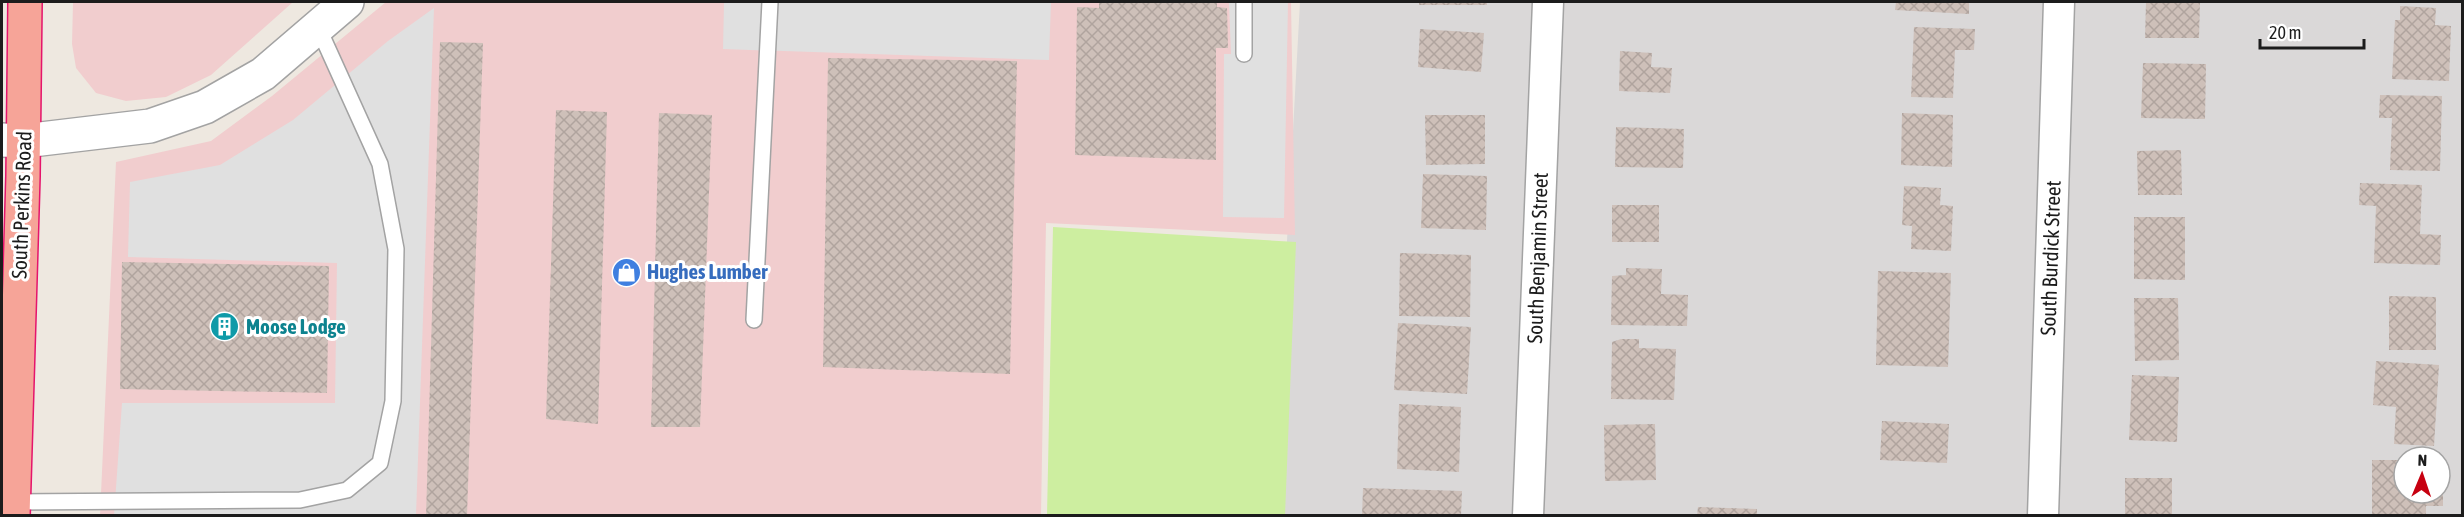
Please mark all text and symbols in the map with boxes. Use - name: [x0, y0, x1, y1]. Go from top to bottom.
- scale bar: [2260, 12, 2364, 50]
- text: 20 m: [2269, 22, 2301, 43]
- street label: South Perkins Road: [6, 131, 36, 279]
- street label: South Benjamin Street: [1522, 172, 1552, 344]
- street label: South Burdick Street: [2035, 180, 2065, 336]
- shop icon: Hughes Lumber: [610, 256, 642, 288]
- place label: Hughes Lumber: [647, 259, 768, 283]
- building icon: Moose Lodge: [209, 311, 241, 343]
- place label: Moose Lodge: [246, 314, 346, 338]
- north arrow: [2392, 445, 2452, 505]
- text: N: [2417, 451, 2428, 469]

